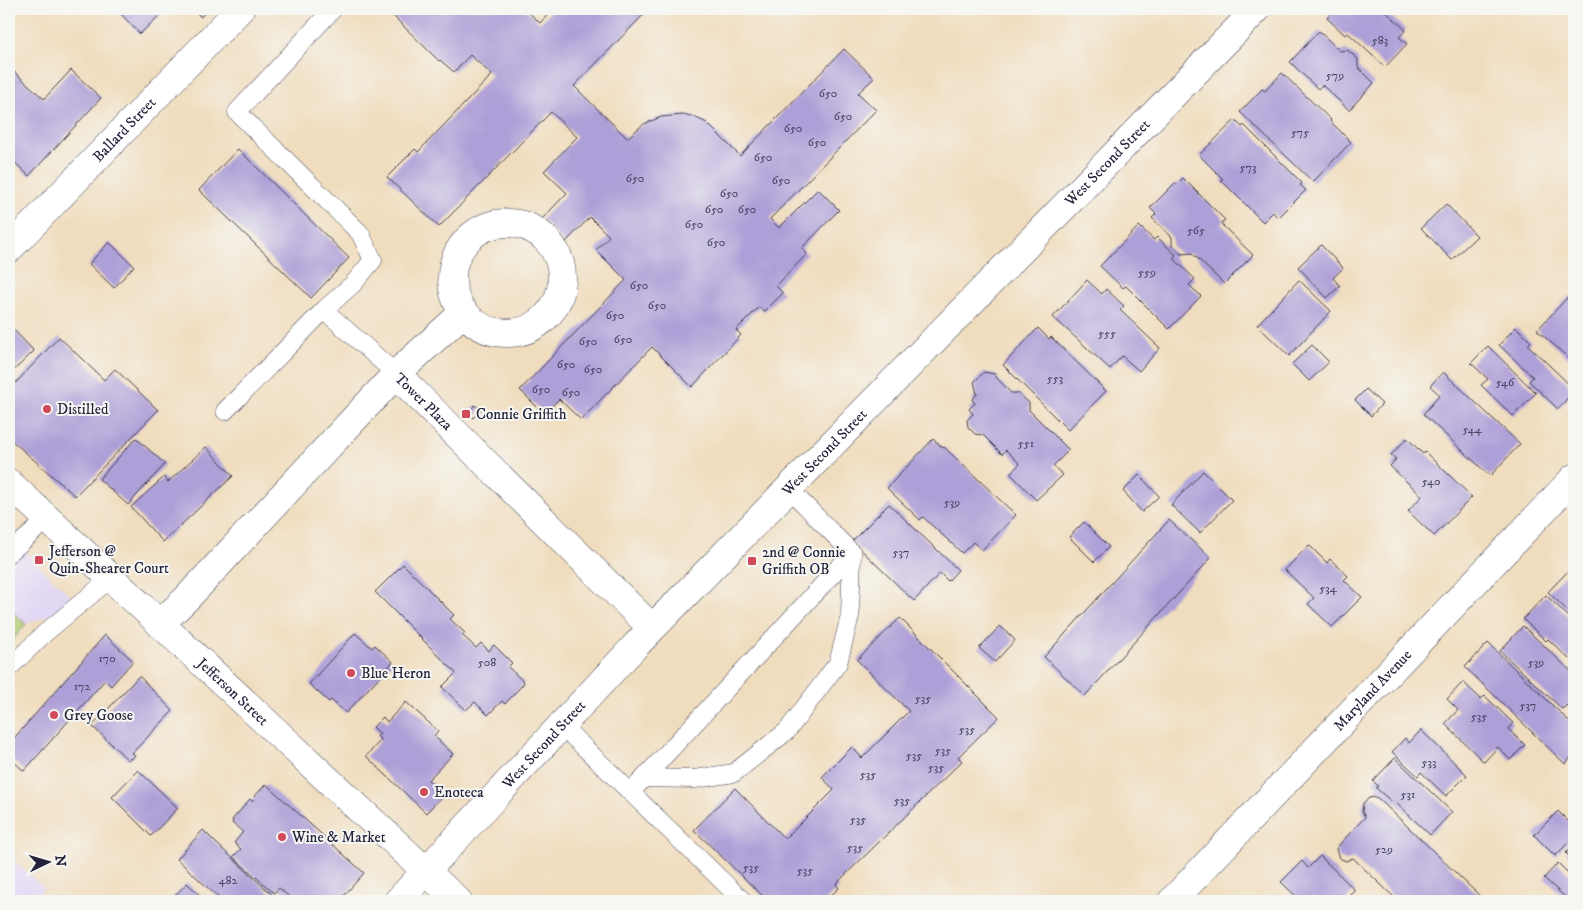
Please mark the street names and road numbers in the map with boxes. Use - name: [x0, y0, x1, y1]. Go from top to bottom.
- street label: Ballard Street: [88, 93, 160, 166]
- street label: West Second Street: [1060, 115, 1154, 211]
- street label: Tower Plaza: [391, 369, 457, 435]
- street label: West Second Street: [777, 405, 871, 500]
- street label: Maryland Avenue: [1329, 645, 1416, 735]
- street label: Jefferson Street: [192, 652, 273, 730]
- street label: West Second Street: [497, 696, 590, 793]

